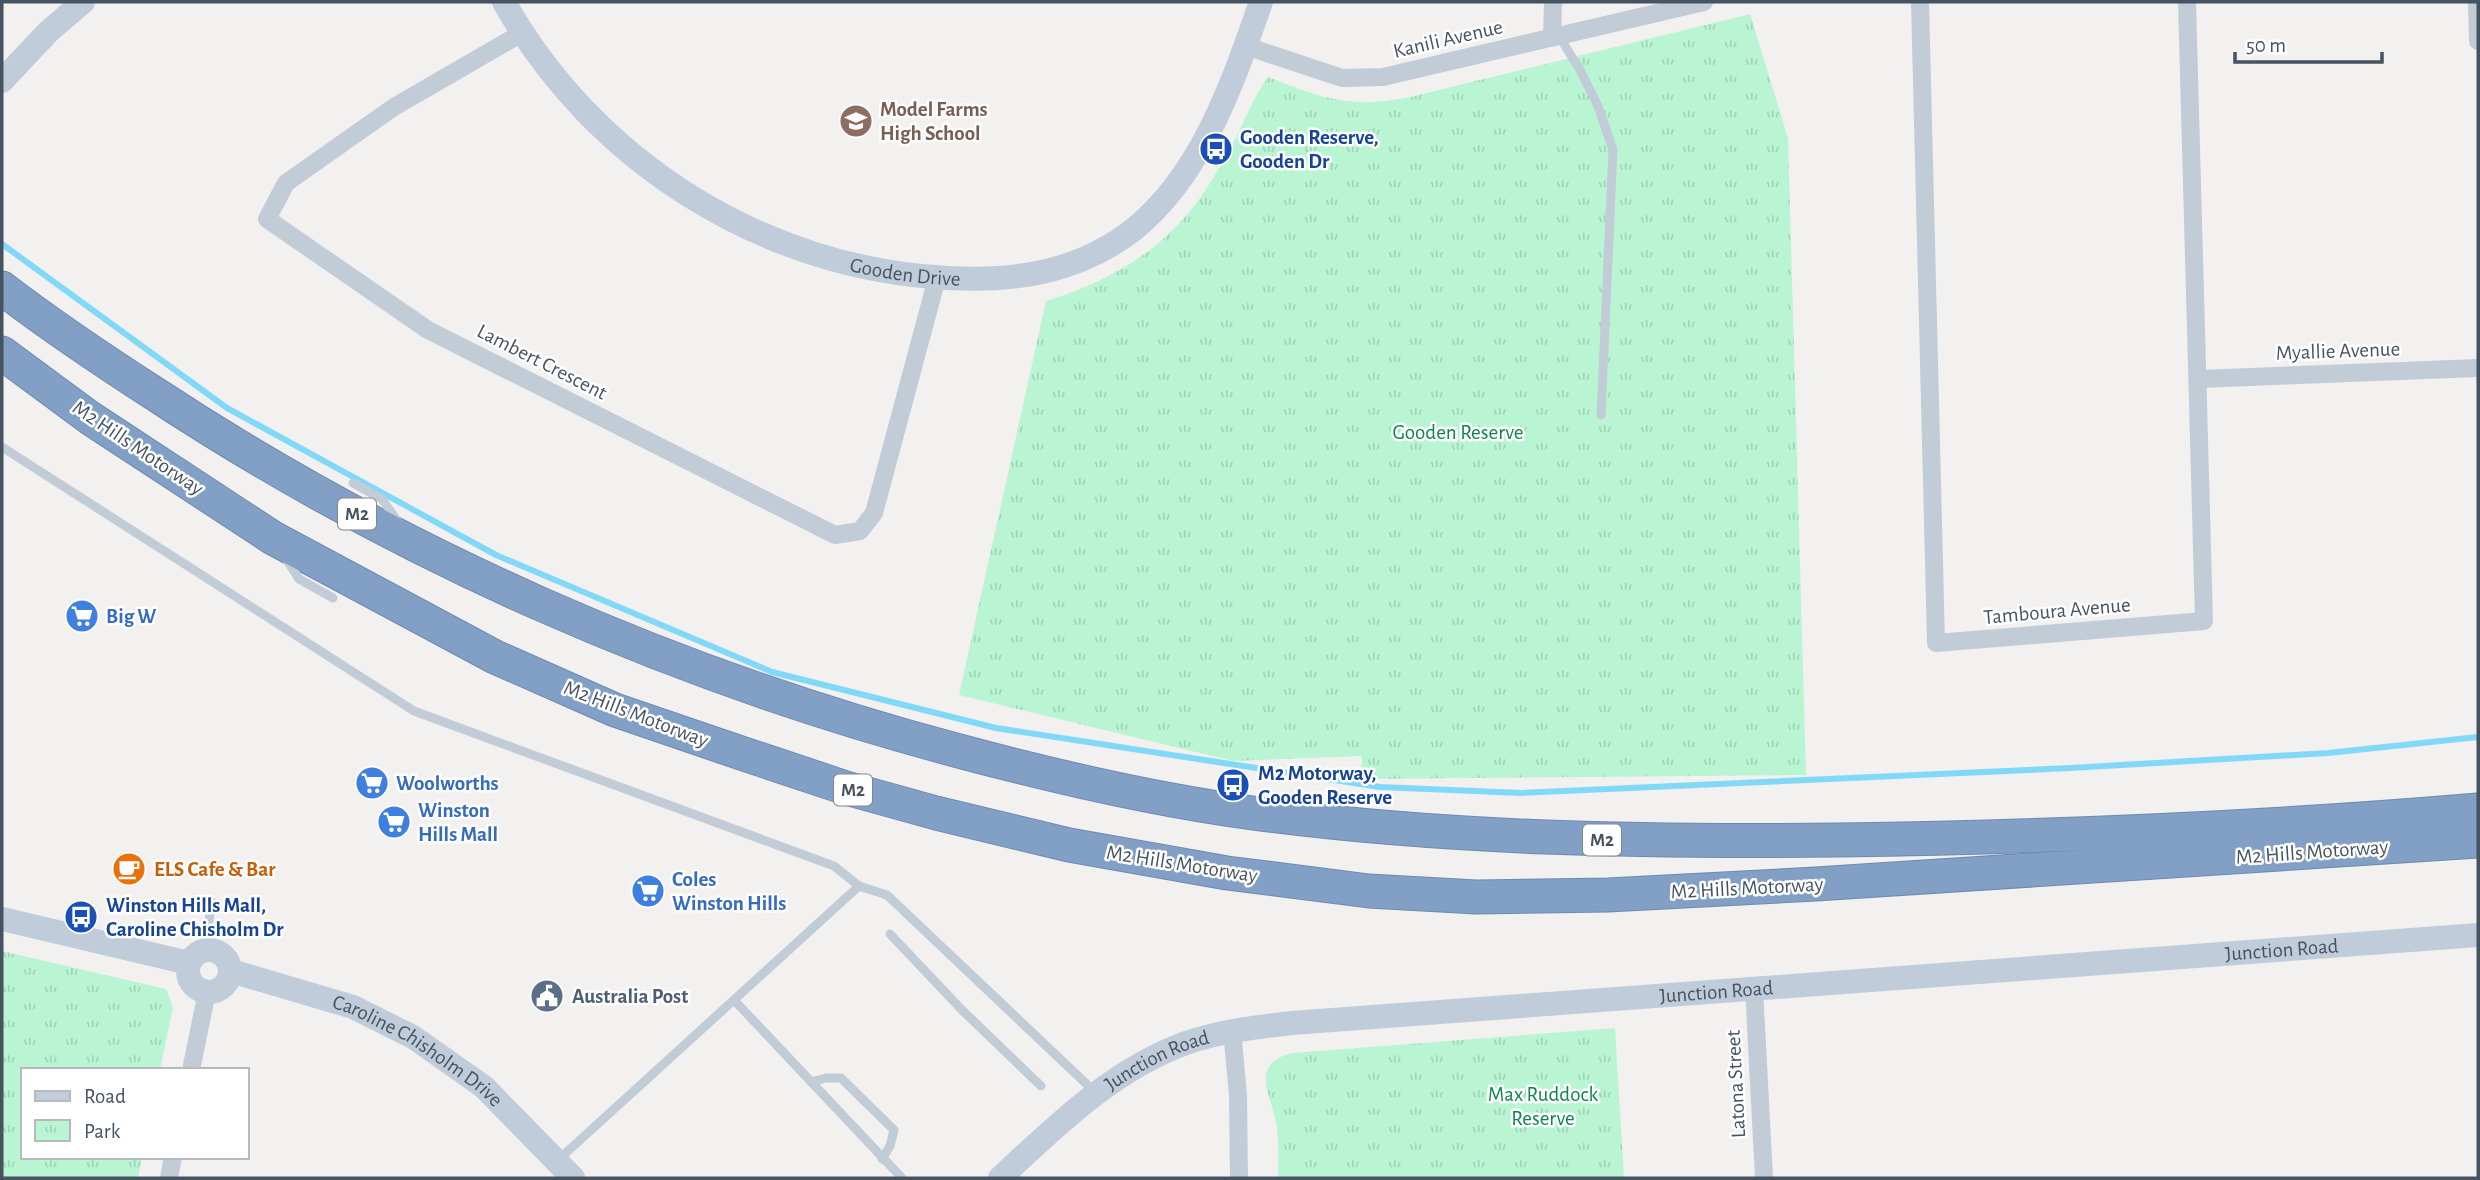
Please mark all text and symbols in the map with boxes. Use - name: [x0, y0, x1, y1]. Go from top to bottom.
- street label: Kanili Avenue: [1391, 16, 1505, 62]
- scale bar: [2235, 21, 2382, 65]
- text: 50 m: [2246, 35, 2286, 56]
- place label: Model Farms High School: [880, 99, 988, 144]
- school or university icon: Model Farms High School: [837, 102, 875, 140]
- place label: Gooden Reserve, Gooden Dr: [1240, 127, 1379, 172]
- bus stop icon: Gooden Reserve, Gooden Dr: [1197, 130, 1235, 168]
- street label: Gooden Drive: [848, 254, 961, 289]
- street label: Lambert Crescent: [474, 320, 611, 404]
- street label: Myallie Avenue: [2276, 338, 2400, 364]
- street label: M2 Hills Motorway: [69, 397, 207, 499]
- park label: Gooden Reserve: [1393, 422, 1524, 443]
- road number: M2: [338, 499, 376, 530]
- street label: Tamboura Avenue: [1982, 594, 2132, 628]
- supermarket icon: Big W: [63, 597, 101, 635]
- place label: Big W: [106, 606, 156, 627]
- street label: M2 Hills Motorway: [561, 677, 711, 751]
- place label: M2 Motorway, Gooden Reserve: [1258, 763, 1392, 808]
- supermarket icon: Woolworths: [353, 764, 391, 802]
- bus stop icon: M2 Motorway, Gooden Reserve: [1214, 766, 1252, 804]
- place label: Woolworths: [396, 773, 499, 794]
- road number: M2: [834, 775, 872, 806]
- place label: Winston Hills Mall: [418, 800, 498, 845]
- supermarket icon: Winston Hills Mall: [375, 803, 413, 841]
- road number: M2: [1583, 824, 1621, 856]
- street label: M2 Hills Motorway: [2235, 836, 2389, 868]
- street label: M2 Hills Motorway: [1105, 842, 1259, 886]
- cafe icon: ELS Cafe & Bar: [110, 850, 148, 888]
- place label: ELS Cafe & Bar: [154, 859, 276, 880]
- place label: Coles Winston Hills: [672, 869, 786, 914]
- supermarket icon: Coles Winston Hills: [629, 872, 667, 910]
- street label: M2 Hills Motorway: [1670, 874, 1824, 902]
- place label: Winston Hills Mall, Caroline Chisholm Dr: [106, 895, 284, 940]
- bus stop icon: Winston Hills Mall, Caroline Chisholm Dr: [62, 898, 100, 936]
- street label: Junction Road: [2224, 935, 2339, 964]
- public building icon: Australia Post: [528, 977, 566, 1015]
- street label: Junction Road: [1659, 977, 1774, 1006]
- place label: Australia Post: [572, 986, 688, 1007]
- street label: Caroline Chisholm Drive: [330, 991, 507, 1110]
- street label: Junction Road: [1101, 1026, 1211, 1094]
- street label: Latona Street: [1723, 1029, 1749, 1139]
- legend: [21, 1068, 248, 1159]
- park label: Max Ruddock Reserve: [1488, 1084, 1599, 1129]
- text: Road: [84, 1086, 126, 1107]
- text: Park: [84, 1121, 121, 1142]

